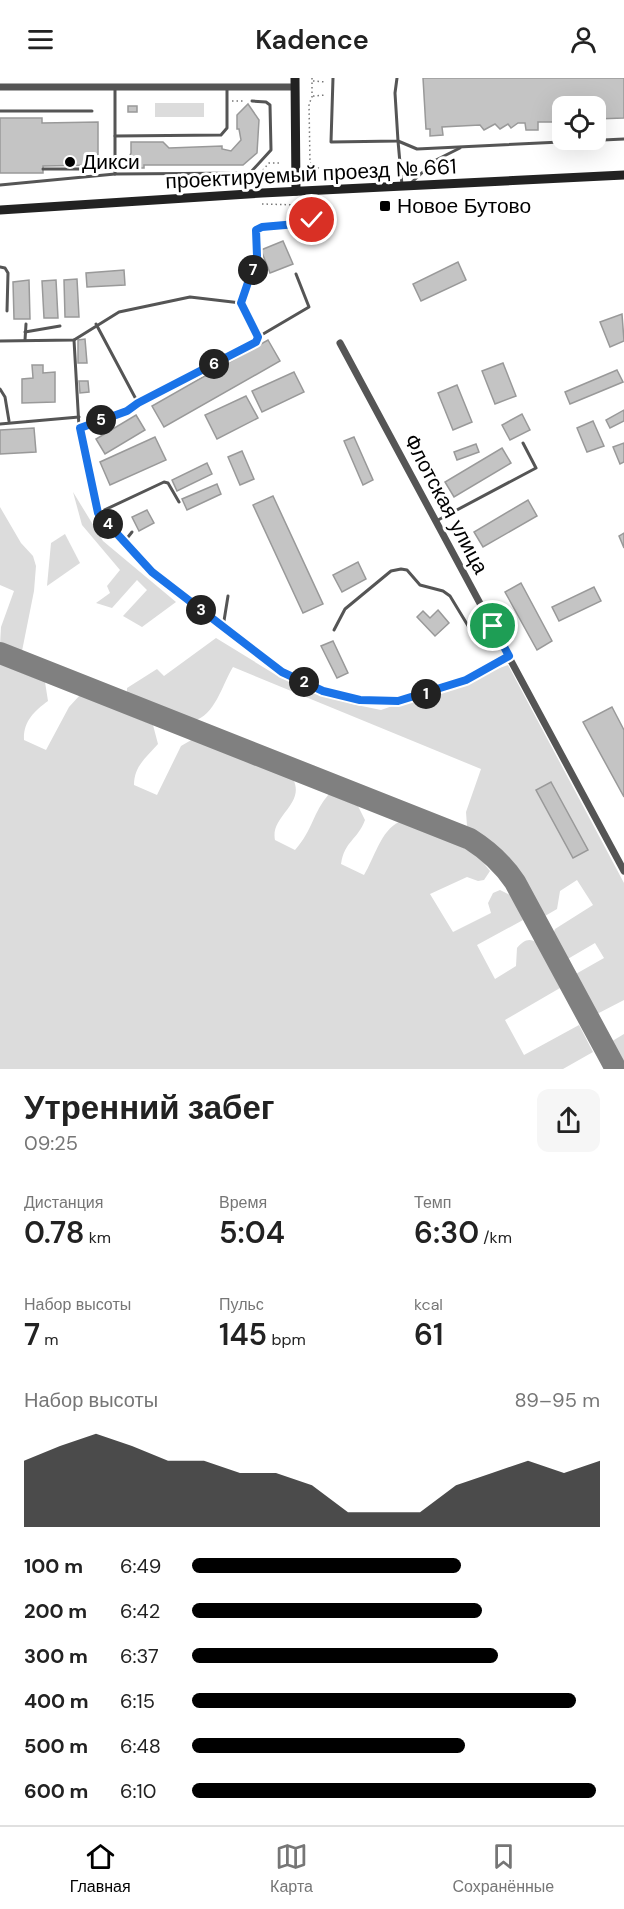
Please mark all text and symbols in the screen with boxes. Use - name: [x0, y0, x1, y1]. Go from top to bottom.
- text: Kadence: [255, 22, 369, 57]
- icon: menu: [24, 23, 57, 56]
- icon: person: [567, 23, 600, 56]
- map controls: [552, 96, 606, 150]
- button: locate: [552, 96, 606, 150]
- place label: Дикси: [82, 148, 140, 176]
- street label: проектируемый проезд № 661: [165, 152, 457, 196]
- marker: Дикси: [63, 155, 77, 169]
- place label: Новое Бутово: [397, 192, 531, 220]
- pin: [286, 194, 337, 245]
- marker: Новое Бутово: [378, 199, 392, 213]
- icon: check: [295, 203, 328, 236]
- pin: 7: [238, 255, 268, 285]
- text: 7: [249, 259, 257, 280]
- pin: 6: [199, 349, 229, 379]
- text: 6: [209, 353, 219, 374]
- pin: 5: [86, 405, 116, 435]
- text: 5: [96, 409, 106, 430]
- street label: Флотская улица: [397, 429, 495, 579]
- pin: 4: [93, 509, 123, 539]
- text: 4: [103, 513, 113, 534]
- pin: 3: [186, 595, 216, 625]
- text: 3: [196, 599, 206, 620]
- pin: [467, 600, 518, 651]
- icon: arrive: [476, 609, 509, 642]
- pin: 2: [289, 667, 319, 697]
- text: 2: [299, 671, 309, 692]
- pin: 1: [411, 679, 441, 709]
- text: 1: [423, 683, 429, 704]
- text: Утренний забег: [24, 1086, 275, 1129]
- button: share: [537, 1089, 600, 1152]
- text: 09:25: [24, 1130, 78, 1156]
- text: Дистанция: [24, 1192, 103, 1213]
- text: Время: [219, 1192, 267, 1213]
- text: Темп: [414, 1192, 451, 1213]
- text: 0.78: [24, 1213, 84, 1252]
- text: 5:04: [219, 1213, 285, 1252]
- text: 6:30: [414, 1213, 479, 1252]
- text: km: [84, 1227, 111, 1248]
- text: /km: [479, 1227, 512, 1248]
- text: Набор высоты: [24, 1294, 131, 1315]
- text: Пульс: [219, 1294, 264, 1315]
- text: kcal: [414, 1294, 443, 1315]
- text: 7: [24, 1315, 40, 1354]
- text: 145: [219, 1315, 267, 1354]
- text: 61: [414, 1315, 443, 1354]
- text: m: [40, 1329, 59, 1350]
- text: bpm: [267, 1329, 306, 1350]
- text: Набор высоты: [24, 1387, 158, 1413]
- text: 89–95 m: [515, 1387, 600, 1413]
- text: 100 m: [24, 1553, 83, 1579]
- text: 6:49: [120, 1553, 161, 1579]
- text: 200 m: [24, 1598, 87, 1624]
- text: 6:42: [120, 1598, 160, 1624]
- text: 300 m: [24, 1643, 88, 1669]
- text: 6:37: [120, 1643, 159, 1669]
- text: 400 m: [24, 1688, 89, 1714]
- text: 6:15: [120, 1688, 155, 1714]
- text: 500 m: [24, 1733, 88, 1759]
- text: 6:48: [120, 1733, 161, 1759]
- text: 600 m: [24, 1778, 88, 1804]
- text: 6:10: [120, 1778, 157, 1804]
- tab: Главная: [70, 1840, 131, 1897]
- tab: Карта: [270, 1840, 313, 1897]
- tab: Сохранённые: [452, 1840, 554, 1897]

